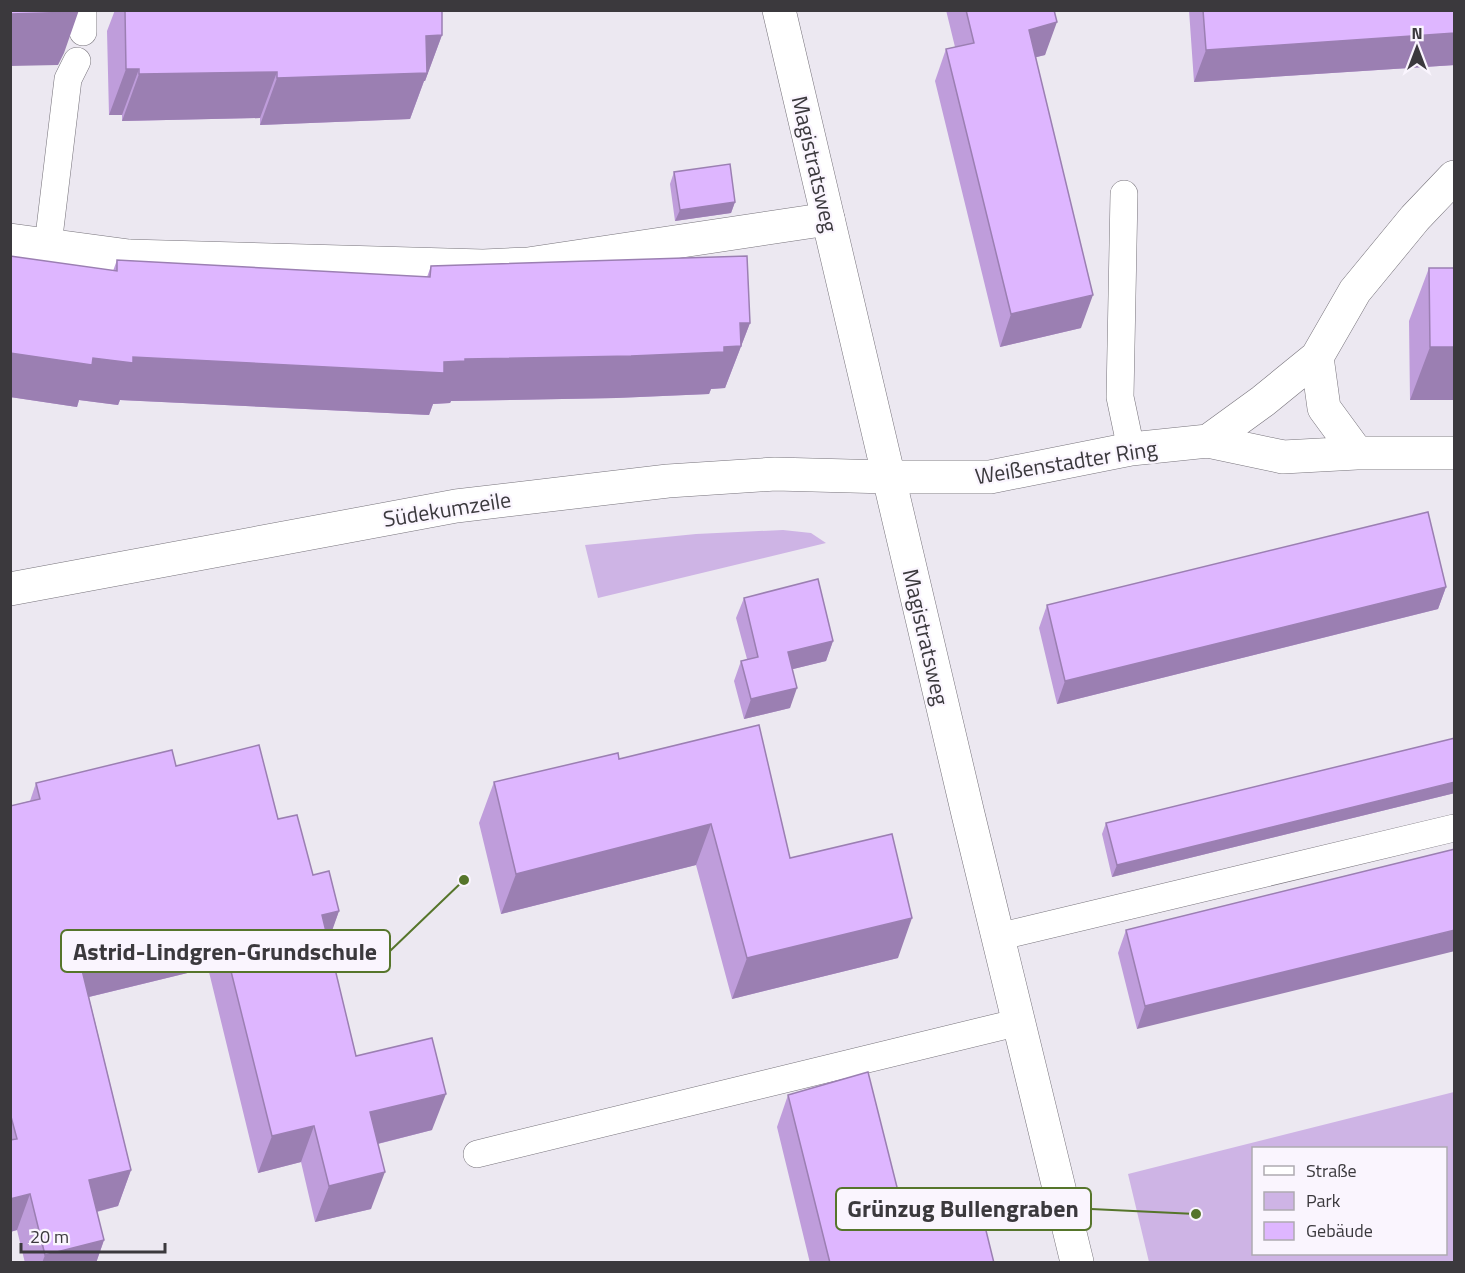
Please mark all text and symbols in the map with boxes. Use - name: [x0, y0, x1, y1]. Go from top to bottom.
- north arrow: [1387, 18, 1447, 78]
- text: N: [1411, 21, 1423, 45]
- street label: Magistratsweg: [783, 92, 847, 236]
- street label: Weißenstadter Ring: [973, 431, 1159, 493]
- street label: Südekumzeile: [381, 482, 513, 536]
- street label: Magistratsweg: [894, 565, 958, 709]
- callout: Astrid-Lindgren-Grundschule: [61, 930, 390, 972]
- text: Astrid-Lindgren-Grundschule: [73, 933, 377, 969]
- legend: [1252, 1147, 1447, 1255]
- text: Straße: [1306, 1157, 1357, 1184]
- text: Park: [1306, 1187, 1341, 1214]
- callout: Grünzug Bullengraben: [836, 1188, 1091, 1230]
- text: Grünzug Bullengraben: [847, 1190, 1079, 1226]
- scale bar: [21, 1216, 165, 1254]
- text: Gebäude: [1306, 1217, 1373, 1244]
- text: 20 m: [30, 1223, 69, 1250]

